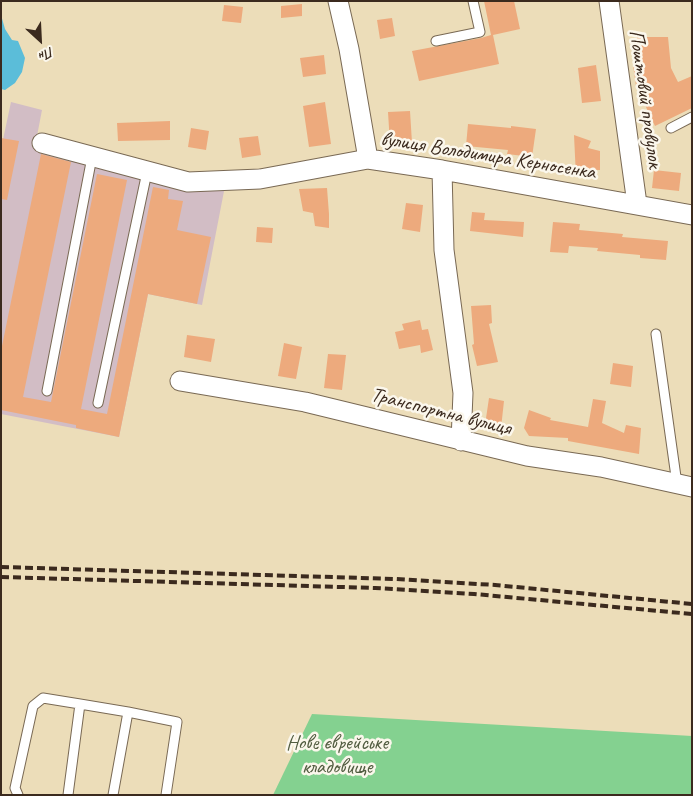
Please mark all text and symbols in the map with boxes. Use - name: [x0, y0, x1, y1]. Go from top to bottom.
- north arrow: [15, 15, 65, 65]
- street label: Поштовий провулок: [623, 28, 667, 170]
- text: Пн: [36, 43, 57, 65]
- street label: вулиця Володимира Керносенка: [379, 127, 597, 185]
- street label: Транспортна вулиця: [368, 382, 514, 442]
- park label: Нове єврейське кладовище: [286, 730, 388, 780]

